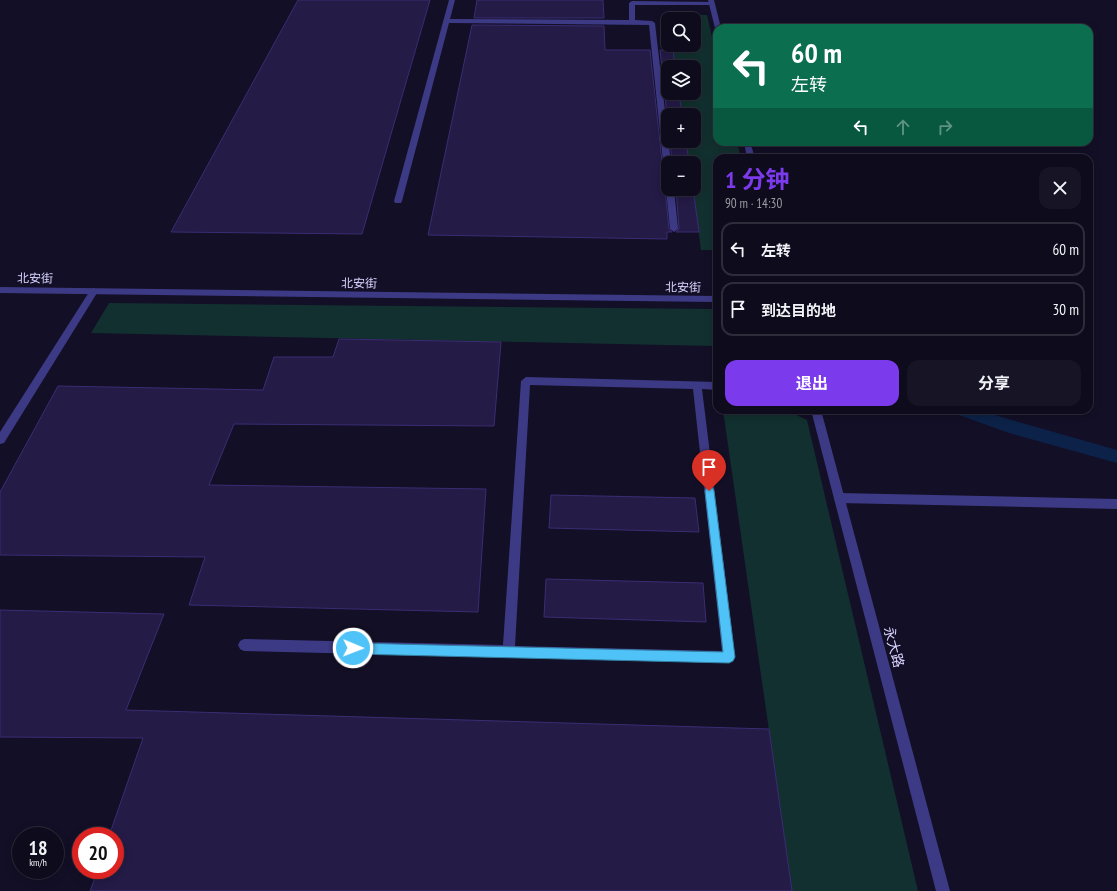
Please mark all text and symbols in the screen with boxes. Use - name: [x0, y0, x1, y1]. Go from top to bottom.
- map controls: [661, 12, 701, 196]
- button: search: [661, 12, 701, 52]
- text: 60 m: [791, 34, 842, 71]
- icon: left: [725, 40, 777, 92]
- button: layers: [661, 60, 701, 100]
- text: 左转: [791, 73, 827, 96]
- button: +: [661, 108, 701, 148]
- icon: left: [850, 116, 872, 138]
- icon: ahead: [892, 116, 914, 138]
- icon: right: [934, 116, 956, 138]
- button: −: [661, 156, 701, 196]
- text: 1 分钟: [725, 164, 789, 195]
- button: close: [1039, 167, 1081, 209]
- text: 90 m · 14:30: [725, 195, 782, 212]
- icon: left: [727, 238, 749, 260]
- text: 60 m: [1053, 240, 1079, 259]
- text: 左转: [761, 241, 791, 260]
- street label: 北安街: [17, 270, 53, 286]
- street label: 北安街: [341, 275, 377, 291]
- street label: 北安街: [665, 279, 701, 295]
- icon: arrive: [727, 298, 749, 320]
- text: 30 m: [1053, 300, 1079, 319]
- text: 到达目的地: [761, 301, 836, 320]
- button: 退出: [725, 360, 899, 406]
- button: 分享: [907, 360, 1081, 406]
- pin: [692, 450, 726, 491]
- icon: arrive: [698, 456, 720, 478]
- street label: 永大路: [880, 624, 908, 670]
- position arrow: [332, 627, 374, 669]
- speed limit sign: 20: [72, 827, 124, 879]
- text: 18: [28, 835, 48, 861]
- text: km/h: [29, 856, 47, 869]

